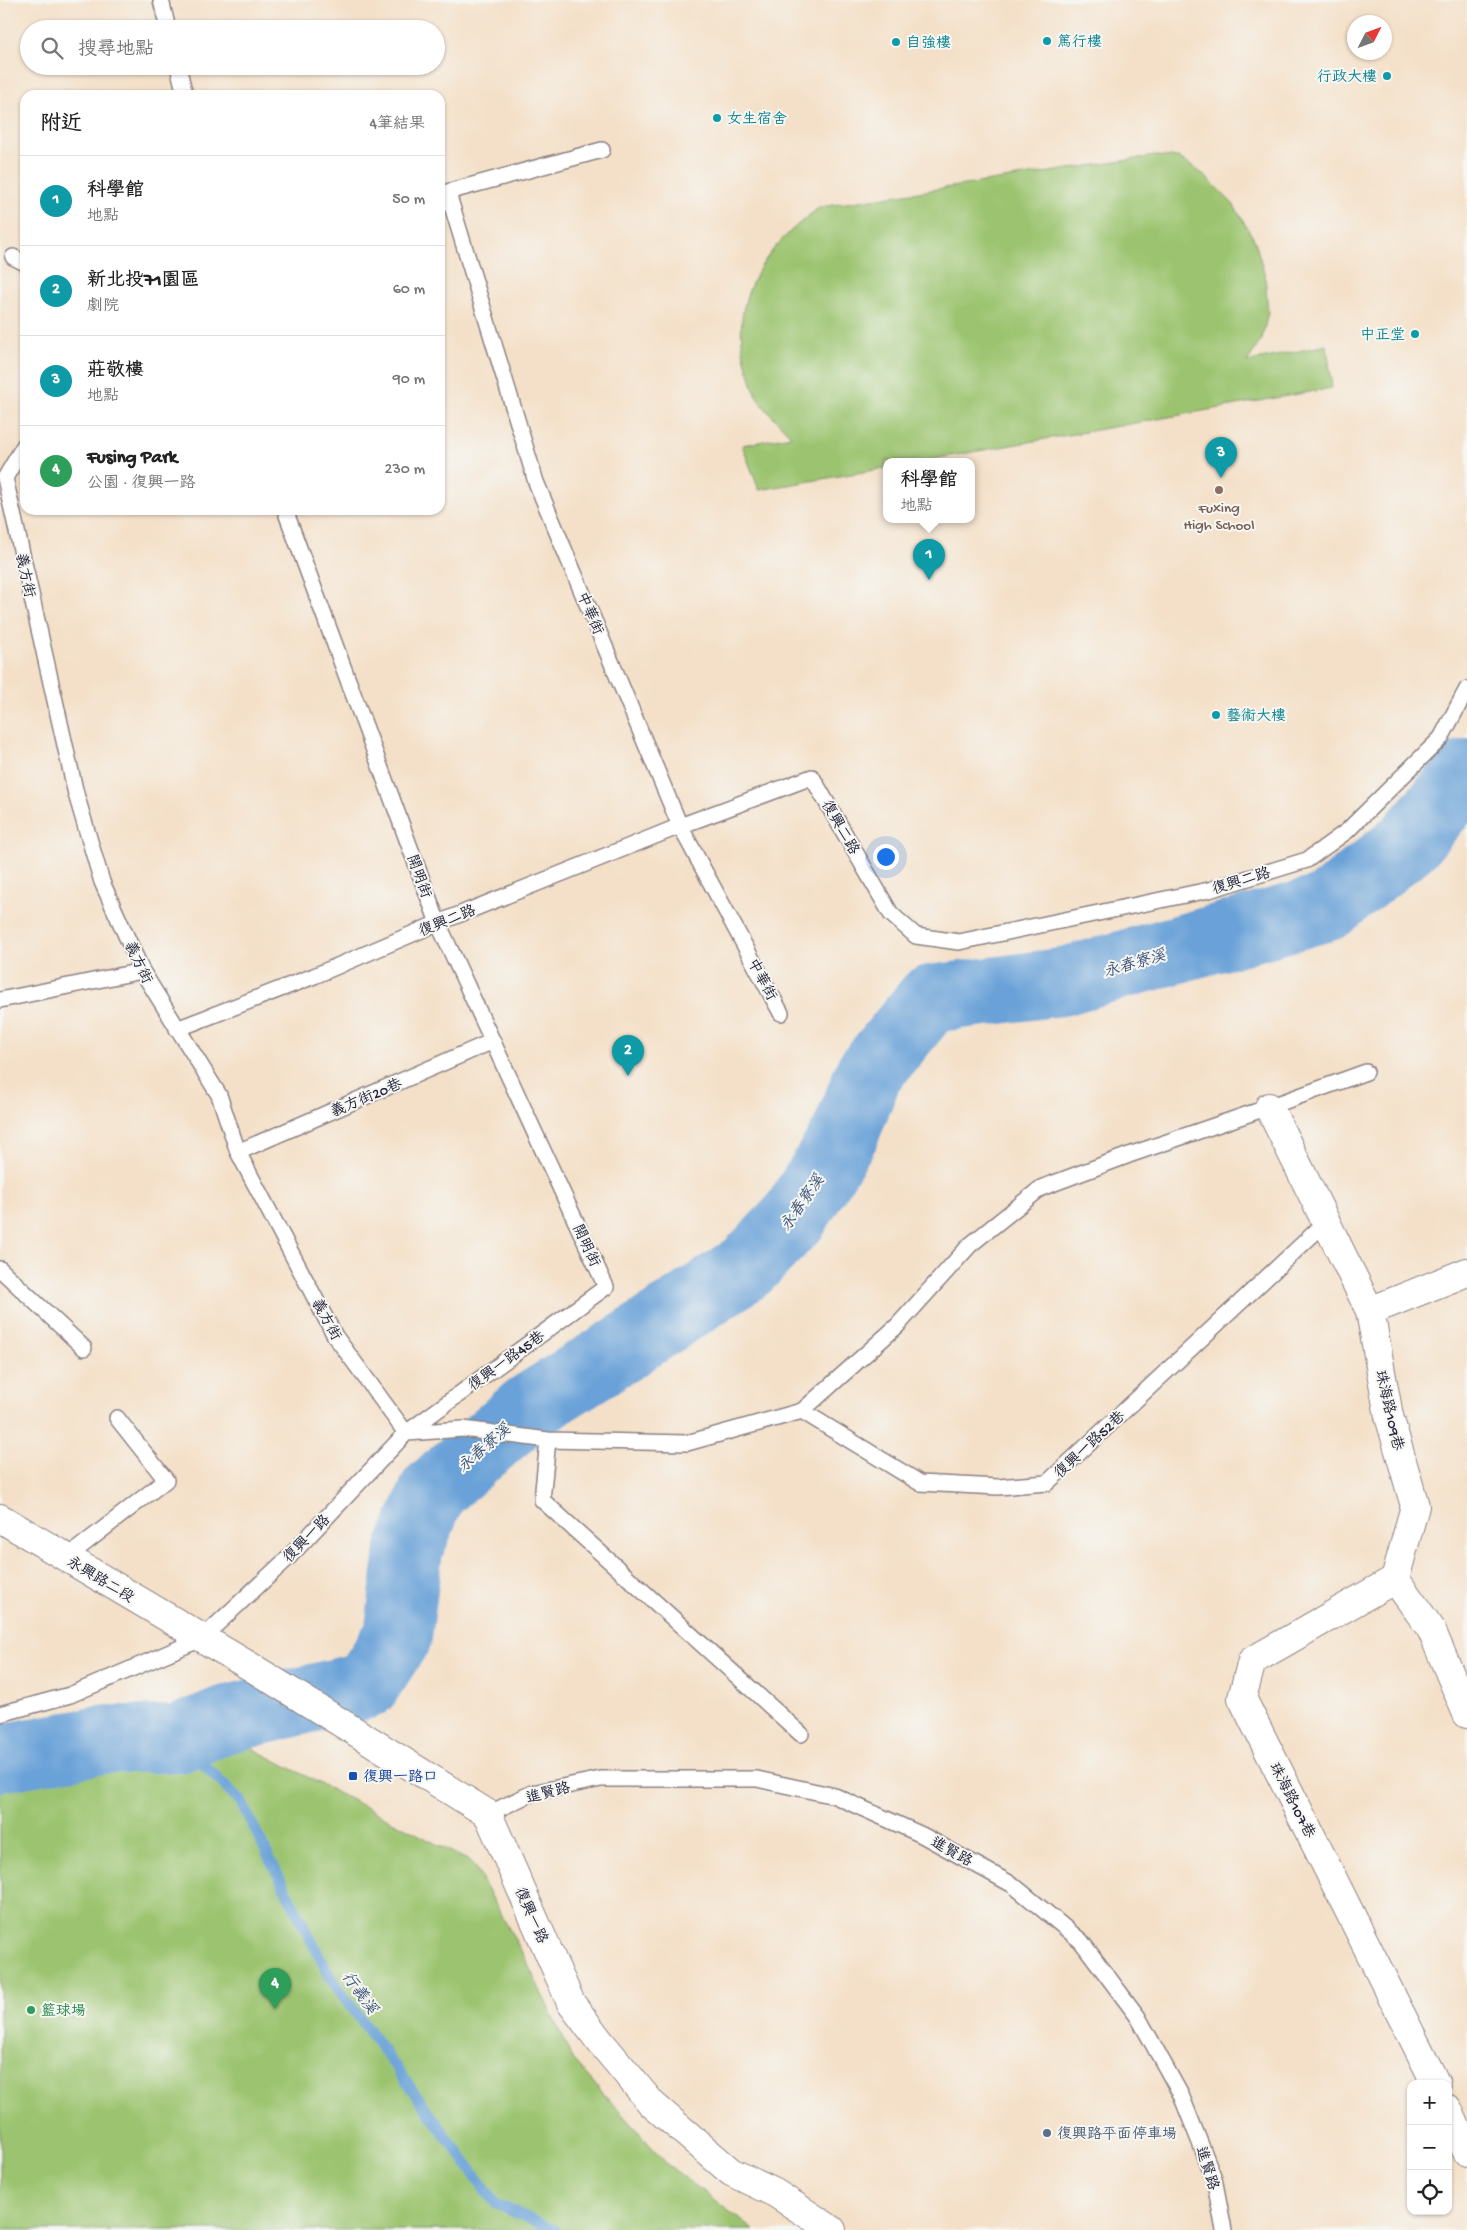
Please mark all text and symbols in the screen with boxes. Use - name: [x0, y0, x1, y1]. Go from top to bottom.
- north arrow: [1347, 15, 1392, 60]
- search box: [20, 20, 445, 75]
- icon: search: [38, 34, 66, 62]
- place label: 篤行樓: [1057, 34, 1102, 52]
- place label: 自強樓: [906, 35, 951, 53]
- marker: 篤行樓: [1041, 35, 1053, 47]
- marker: 自強樓: [890, 36, 902, 48]
- text: 搜尋地點: [78, 39, 154, 62]
- place label: 行政大樓: [1317, 69, 1377, 87]
- marker: 行政大樓: [1381, 70, 1393, 82]
- place label: 女生宿舍: [727, 111, 787, 129]
- marker: 女生宿舍: [711, 112, 723, 124]
- text: 附近: [40, 113, 82, 138]
- text: 4筆結果: [369, 116, 425, 135]
- text: 科學館: [87, 180, 144, 203]
- text: 1: [53, 191, 59, 210]
- text: 50 m: [392, 191, 425, 210]
- text: 地點: [87, 208, 119, 227]
- text: 新北投71園區: [87, 270, 200, 293]
- text: 2: [52, 281, 60, 300]
- text: 60 m: [393, 281, 425, 300]
- text: 劇院: [87, 298, 119, 317]
- place label: 中正堂: [1360, 327, 1405, 345]
- marker: 中正堂: [1409, 328, 1421, 340]
- text: 莊敬樓: [87, 360, 144, 383]
- text: 3: [52, 371, 60, 390]
- text: 90 m: [393, 371, 425, 390]
- text: 地點: [87, 388, 119, 407]
- pin: 3: [1205, 437, 1237, 478]
- text: Fusing Park: [87, 447, 177, 470]
- popup: [883, 458, 975, 523]
- text: 4: [52, 461, 60, 480]
- text: 230 m: [385, 461, 425, 480]
- text: 科學館: [900, 470, 958, 493]
- text: 公園 · 復興一路: [87, 475, 196, 494]
- marker: Fuxing High School: [1213, 484, 1225, 496]
- text: 地點: [900, 498, 933, 517]
- place label: Fuxing High School: [1184, 500, 1254, 535]
- pin: 1: [913, 539, 945, 580]
- street label: 義方街: [11, 552, 38, 599]
- street label: 中華街: [572, 590, 606, 638]
- place label: 藝術大樓: [1226, 707, 1286, 726]
- marker: 藝術大樓: [1210, 709, 1222, 721]
- street label: 復興二路: [816, 798, 862, 858]
- your location: [873, 844, 899, 870]
- street label: 開明街: [402, 852, 434, 901]
- street label: 復興二路: [1210, 865, 1273, 899]
- street label: 復興二路: [417, 902, 479, 941]
- street label: 義方街: [119, 939, 155, 987]
- water label: 永春寮溪: [1101, 945, 1169, 983]
- street label: 中華街: [743, 956, 780, 1004]
- pin: 2: [612, 1035, 644, 1076]
- street label: 義方街20巷: [328, 1076, 405, 1122]
- water label: 永春寮溪: [776, 1170, 831, 1236]
- street label: 開明街: [568, 1222, 603, 1270]
- street label: 義方街: [306, 1296, 344, 1344]
- street label: 復興一路45巷: [465, 1328, 549, 1395]
- street label: 珠海路109巷: [1370, 1368, 1406, 1452]
- street label: 復興一路52巷: [1051, 1408, 1130, 1483]
- water label: 永春寮溪: [454, 1419, 516, 1478]
- street label: 復興一路: [280, 1512, 335, 1567]
- street label: 永興路二段: [63, 1554, 137, 1608]
- street label: 珠海路107巷: [1264, 1760, 1318, 1842]
- place label: 復興一路口: [363, 1769, 438, 1787]
- marker: 復興一路口: [347, 1770, 359, 1782]
- street label: 進賢路: [524, 1779, 573, 1808]
- street label: 進賢路: [927, 1834, 975, 1872]
- street label: 復興一路: [510, 1885, 551, 1947]
- pin: 4: [259, 1968, 291, 2009]
- water label: 行義溪: [336, 1968, 382, 2020]
- place label: 籃球場: [41, 2002, 86, 2021]
- marker: 籃球場: [25, 2004, 37, 2016]
- map controls: [1407, 2080, 1452, 2215]
- button: +: [1407, 2080, 1452, 2125]
- button: −: [1407, 2125, 1452, 2170]
- place label: 復興路平面停車場: [1057, 2126, 1177, 2144]
- marker: 復興路平面停車場: [1041, 2127, 1053, 2139]
- street label: 進賢路: [1191, 2144, 1222, 2193]
- button: locate: [1407, 2170, 1452, 2215]

